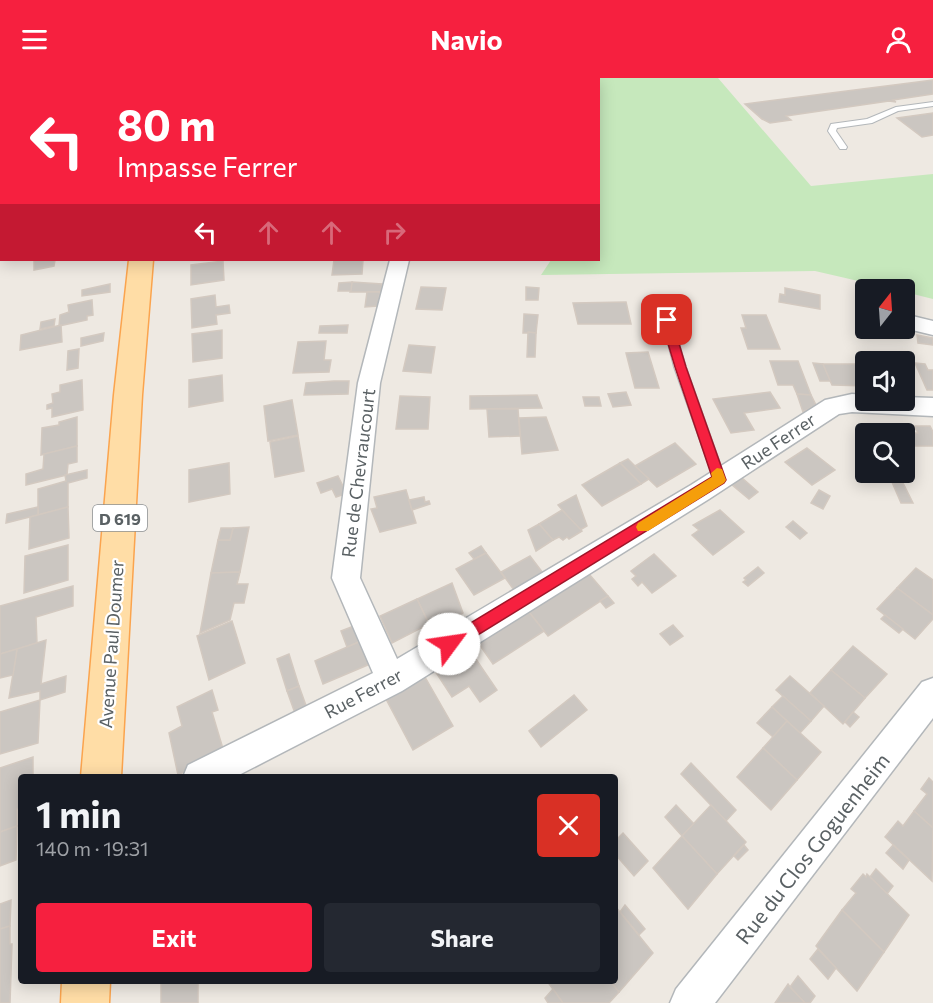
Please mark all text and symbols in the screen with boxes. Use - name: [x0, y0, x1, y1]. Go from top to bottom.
- icon: menu: [18, 23, 51, 56]
- text: Navio: [430, 23, 503, 56]
- icon: person: [882, 23, 915, 56]
- text: 80 m: [117, 98, 216, 150]
- icon: left: [18, 102, 96, 180]
- text: Impasse Ferrer: [117, 150, 297, 183]
- icon: left: [189, 216, 222, 249]
- icon: ahead: [252, 216, 285, 249]
- icon: ahead: [315, 216, 348, 249]
- icon: right: [378, 216, 411, 249]
- north arrow: [855, 279, 915, 339]
- map controls: [855, 279, 915, 483]
- pin: [641, 294, 692, 345]
- icon: arrive: [650, 303, 683, 336]
- button: sound: [855, 351, 915, 411]
- street label: Rue de Chevraucourt: [337, 387, 379, 559]
- street label: Rue Ferrer: [737, 408, 819, 474]
- button: search: [855, 423, 915, 483]
- road number: D 619: [93, 505, 147, 531]
- street label: Avenue Paul Doumer: [94, 559, 128, 729]
- position arrow: [417, 612, 481, 676]
- street label: Rue Ferrer: [320, 663, 406, 723]
- street label: Rue du Clos Goguenheim: [730, 748, 894, 948]
- text: 1 min: [36, 791, 121, 835]
- button: close: [537, 794, 600, 857]
- text: 140 m · 19:31: [36, 836, 149, 860]
- button: Exit: [36, 903, 312, 972]
- button: Share: [324, 903, 600, 972]

